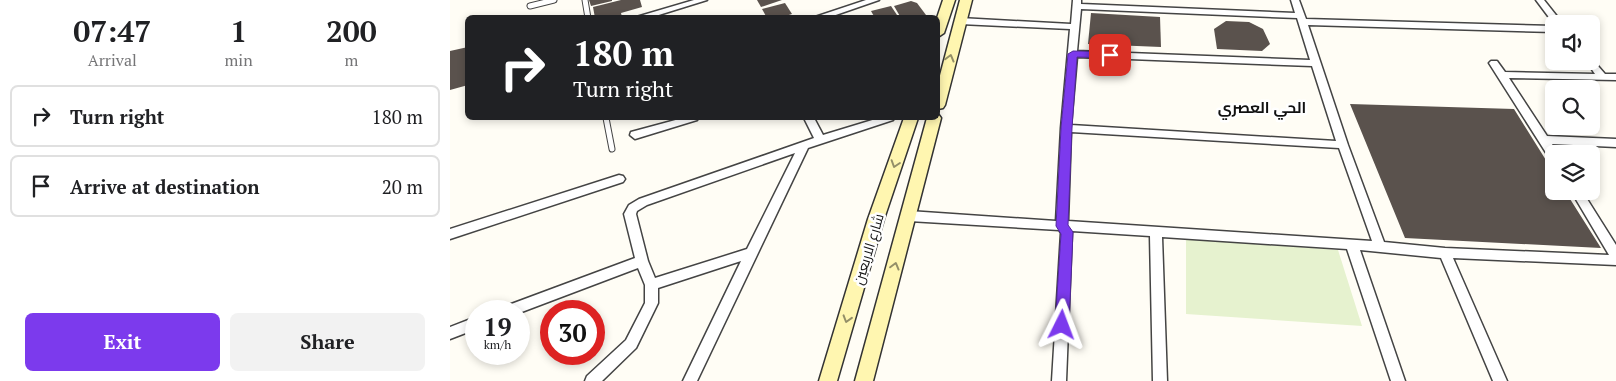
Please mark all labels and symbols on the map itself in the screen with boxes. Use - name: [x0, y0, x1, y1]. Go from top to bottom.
- pin: [1089, 34, 1131, 76]
- one-way arrow: [945, 54, 955, 62]
- district label: الحي العصري: [1218, 97, 1306, 120]
- one-way arrow: [891, 159, 901, 167]
- street label: شارع الاربعين: [848, 211, 888, 287]
- one-way arrow: [889, 262, 900, 271]
- position arrow: [1035, 298, 1087, 350]
- speed limit sign: 30: [540, 300, 605, 365]
- one-way arrow: [842, 314, 852, 322]

